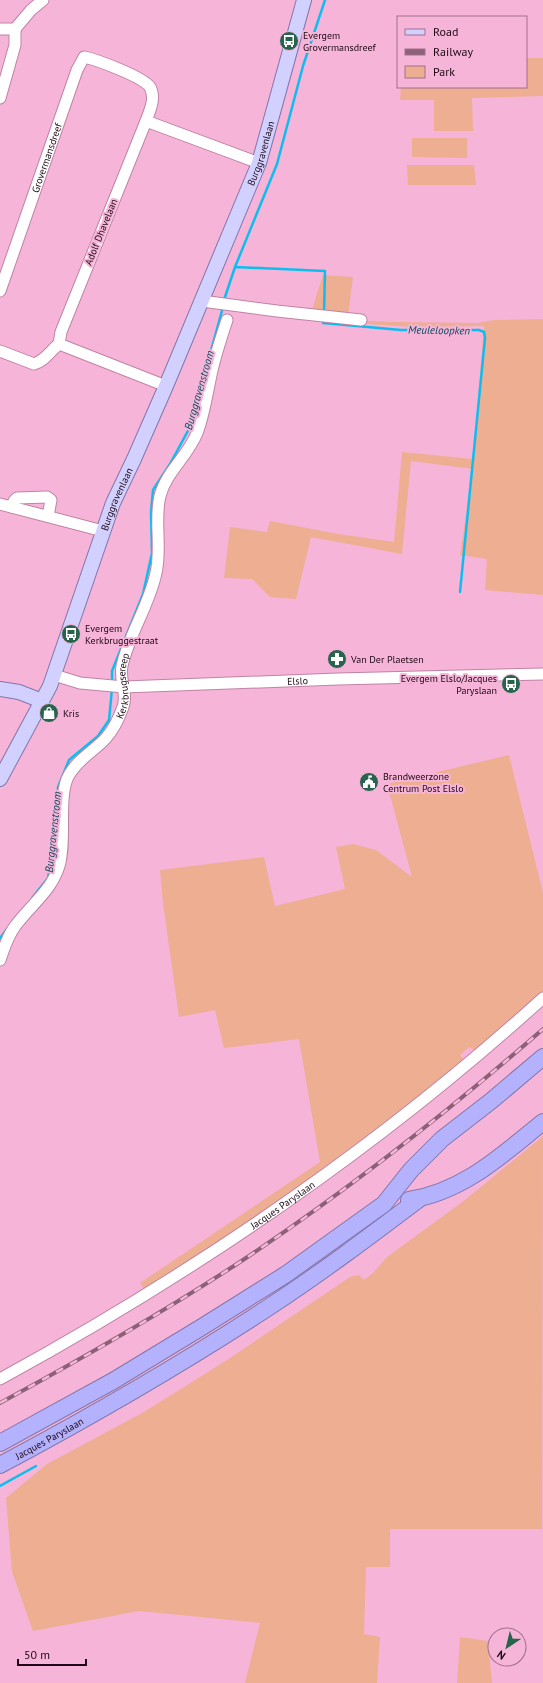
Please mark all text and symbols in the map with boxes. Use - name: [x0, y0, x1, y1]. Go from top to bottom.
- legend: [397, 16, 527, 88]
- text: Road: [433, 24, 458, 39]
- place label: Evergem Grovermansdreef: [303, 29, 377, 54]
- bus stop icon: Evergem Grovermansdreef: [278, 30, 300, 52]
- text: Railway: [433, 44, 473, 59]
- text: Park: [433, 64, 455, 79]
- street label: Burggravenlaan: [244, 119, 277, 188]
- street label: Grovermansdreef: [28, 121, 65, 194]
- street label: Adolf Dhavelaan: [82, 197, 120, 267]
- water label: Meuleloopken: [408, 322, 470, 338]
- water label: Burggravenstroom: [181, 349, 217, 431]
- street label: Burggravenlaan: [97, 465, 135, 532]
- place label: Evergem Kerkbruggestraat: [85, 622, 159, 647]
- bus stop icon: Evergem Kerkbruggestraat: [60, 623, 82, 645]
- pharmacy icon: Van Der Plaetsen: [326, 648, 348, 670]
- street label: Kerkbrugsereep: [113, 651, 132, 721]
- place label: Van Der Plaetsen: [350, 653, 424, 666]
- place label: Evergem Elslo/Jacques Paryslaan: [401, 672, 497, 697]
- bus stop icon: Evergem Elslo/Jacques Paryslaan: [500, 673, 522, 695]
- street label: Elslo: [287, 674, 308, 687]
- shop icon: Kris: [38, 702, 60, 724]
- place label: Kris: [63, 707, 79, 720]
- place label: Brandweerzone Centrum Post Elslo: [383, 770, 464, 795]
- public building icon: Brandweerzone Centrum Post Elslo: [358, 771, 380, 793]
- water label: Burggravenstroom: [42, 791, 64, 873]
- street label: Jacques Paryslaan: [247, 1178, 317, 1232]
- street label: Jacques Paryslaan: [12, 1414, 86, 1463]
- north arrow: [487, 1627, 527, 1667]
- scale bar: [18, 1641, 86, 1667]
- text: 50 m: [24, 1647, 50, 1662]
- text: N: [494, 1647, 508, 1663]

